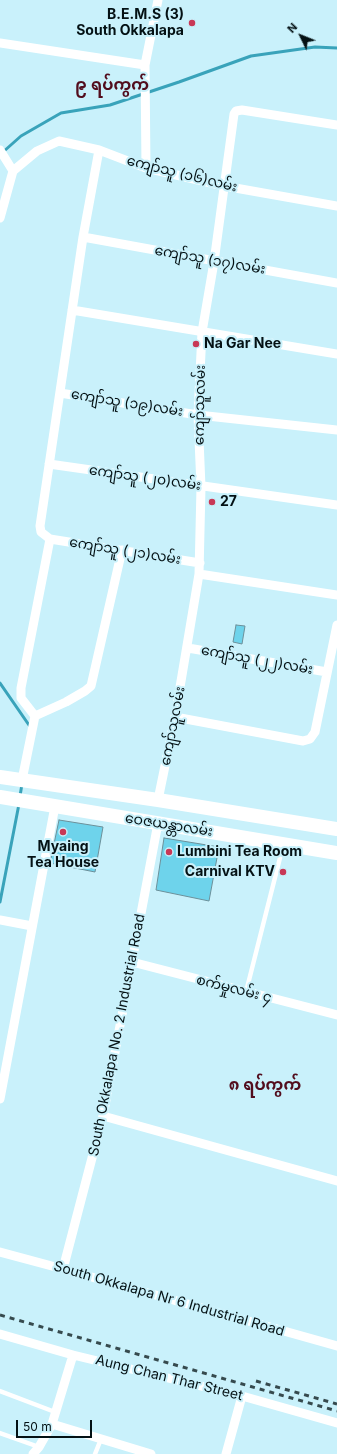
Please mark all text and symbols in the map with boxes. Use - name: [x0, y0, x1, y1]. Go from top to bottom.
- place label: B.E.M.S (3) South Okkalapa: [76, 7, 184, 40]
- north arrow: [281, 16, 321, 56]
- marker: B.E.M.S (3) South Okkalapa: [187, 18, 197, 28]
- text: N: [284, 20, 300, 36]
- district label: ၉ ရပ်ကွက်: [75, 75, 149, 95]
- street label: ကျော်သူ (၁၆)လမ်း: [125, 152, 239, 196]
- street label: ကျော်သူ (၁၇)လမ်း: [153, 242, 267, 278]
- place label: Na Gar Nee: [204, 336, 281, 352]
- marker: Na Gar Nee: [191, 339, 201, 349]
- street label: ကျော်သူလမ်း: [191, 365, 209, 445]
- street label: ကျော်သူ (၁၉)လမ်း: [70, 386, 184, 420]
- street label: ကျော်သူ (၂၀)လမ်း: [88, 462, 202, 494]
- place label: 27: [220, 494, 237, 510]
- marker: 27: [207, 497, 217, 507]
- street label: ကျော်သူ (၂၁)လမ်း: [68, 534, 182, 568]
- street label: ကျော်သူ (၂၂)လမ်း: [200, 642, 314, 678]
- street label: ကျော်သူလမ်း: [157, 685, 189, 767]
- street label: ဝေဇယန္တာလမ်း: [124, 810, 214, 840]
- marker: Myaing Tea House: [58, 827, 68, 837]
- place label: Myaing Tea House: [27, 839, 99, 872]
- place label: Lumbini Tea Room: [177, 844, 302, 860]
- marker: Lumbini Tea Room: [164, 847, 174, 857]
- place label: Carnival KTV: [185, 864, 275, 880]
- marker: Carnival KTV: [278, 867, 288, 877]
- street label: South Okkalapa No. 2 Industrial Road: [85, 913, 149, 1157]
- street label: စက်မှုလမ်း ၄: [194, 971, 274, 1007]
- district label: ၈ ရပ်ကွက်: [229, 1075, 301, 1095]
- street label: South Okkalapa Nr 6 Industrial Road: [52, 1258, 286, 1340]
- street label: Aung Chan Thar Street: [94, 1352, 244, 1404]
- scale bar: [18, 1412, 94, 1438]
- text: 50 m: [23, 1419, 52, 1434]

